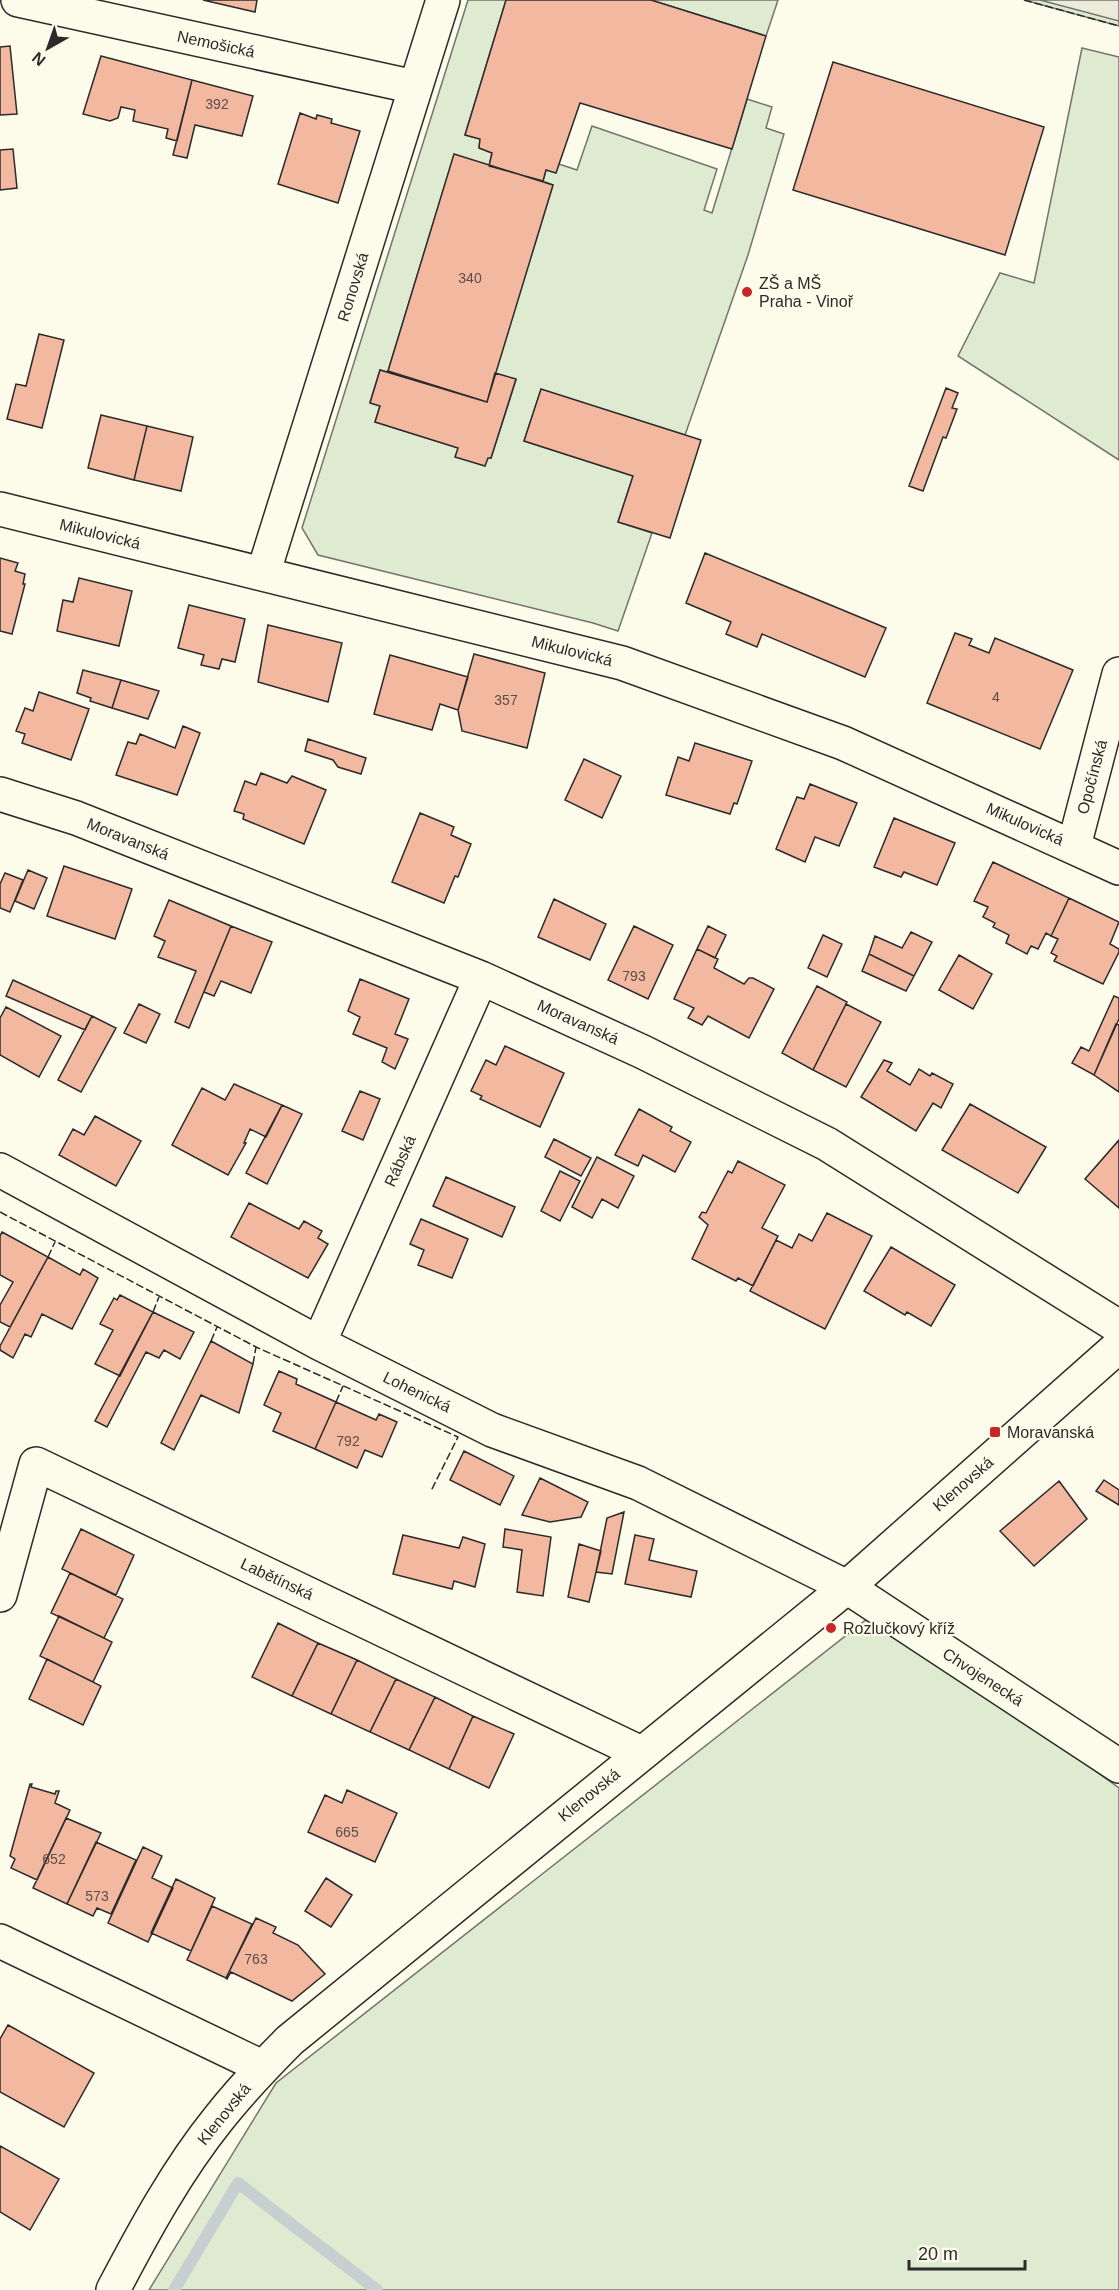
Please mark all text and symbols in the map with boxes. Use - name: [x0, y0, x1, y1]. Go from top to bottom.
- north arrow: [18, 18, 78, 78]
- street label: Nemošická: [176, 27, 257, 61]
- text: N: [29, 49, 49, 69]
- house number: 392: [205, 96, 229, 112]
- street label: Ronovská: [334, 250, 372, 324]
- house number: 340: [458, 270, 482, 286]
- place label: ZŠ a MŠ Praha - Vinoř: [759, 274, 854, 310]
- marker: ZŠ a MŠ Praha - Vinoř: [740, 285, 754, 299]
- street label: Mikulovická: [58, 516, 142, 552]
- street label: Mikulovická: [530, 633, 614, 669]
- house number: 4: [992, 689, 1000, 705]
- house number: 357: [494, 692, 518, 708]
- street label: Opočínská: [1074, 738, 1110, 816]
- street label: Mikulovická: [984, 799, 1066, 849]
- street label: Moravanská: [84, 815, 172, 863]
- house number: 793: [622, 968, 646, 984]
- street label: Moravanská: [535, 997, 621, 1048]
- street label: Rábská: [381, 1133, 419, 1189]
- street label: Lohenická: [380, 1368, 454, 1416]
- place label: Moravanská: [1007, 1424, 1094, 1441]
- marker: Moravanská: [988, 1425, 1002, 1439]
- house number: 792: [336, 1433, 360, 1449]
- street label: Klenovská: [930, 1453, 997, 1515]
- street label: Labětínská: [238, 1555, 316, 1603]
- place label: Rozlučkový kříž: [843, 1620, 955, 1637]
- marker: Rozlučkový kříž: [824, 1621, 838, 1635]
- street label: Chvojenecká: [940, 1645, 1027, 1709]
- street label: Klenovská: [555, 1765, 623, 1825]
- house number: 665: [335, 1824, 359, 1840]
- house number: 652: [42, 1851, 66, 1867]
- house number: 573: [85, 1888, 109, 1904]
- house number: 763: [244, 1951, 268, 1967]
- street label: Klenovská: [194, 2080, 254, 2148]
- scale bar: [909, 2233, 1024, 2271]
- text: 20 m: [918, 2244, 958, 2264]

